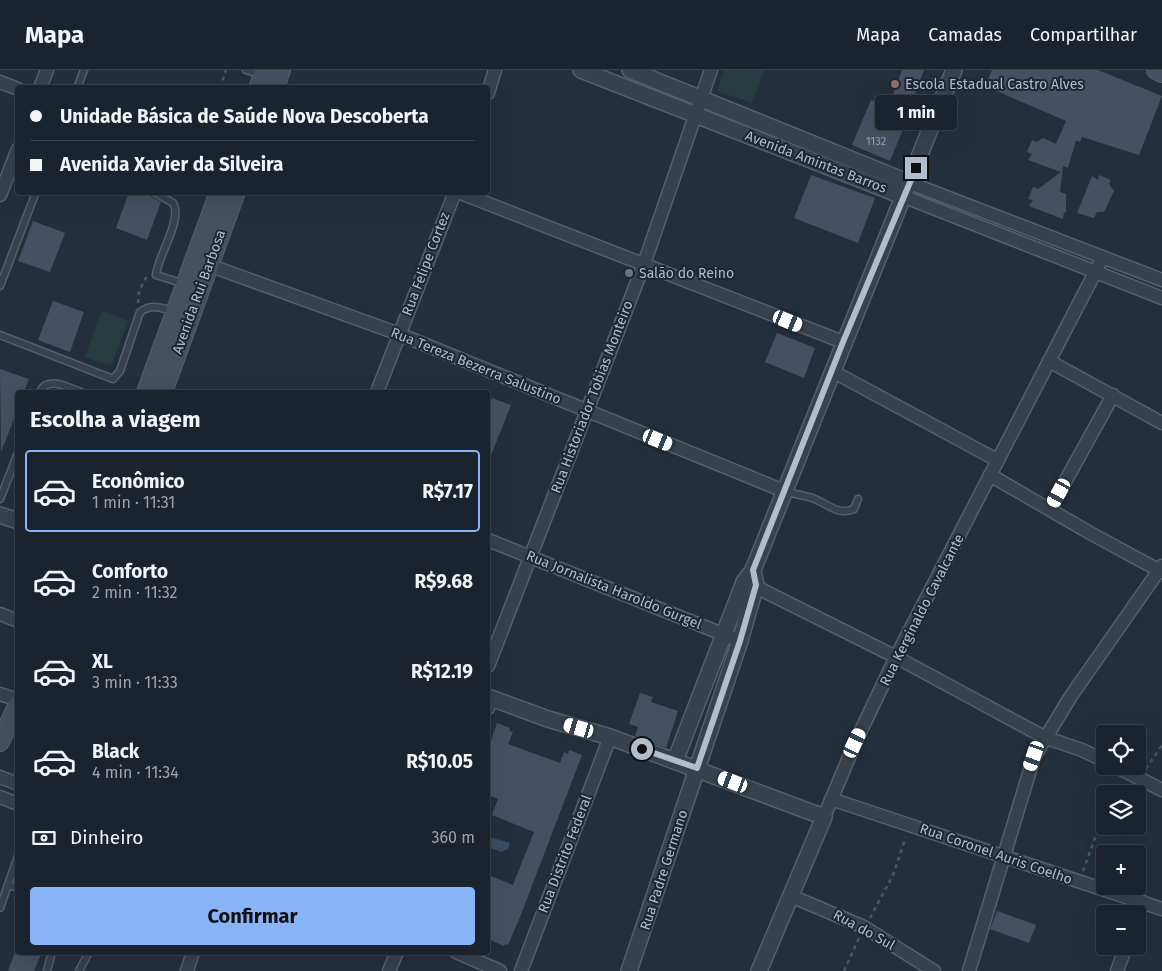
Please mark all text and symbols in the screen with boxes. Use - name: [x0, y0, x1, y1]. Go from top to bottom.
- text: Mapa: [25, 21, 84, 49]
- text: Mapa: [856, 24, 900, 46]
- text: Camadas: [928, 24, 1002, 46]
- text: Compartilhar: [1030, 24, 1137, 46]
- place label: Escola Estadual Castro Alves: [905, 76, 1084, 93]
- marker: Escola Estadual Castro Alves: [889, 78, 901, 90]
- callout: 1 min: [875, 96, 957, 131]
- text: 1 min: [897, 103, 935, 122]
- text: Unidade Básica de Saúde Nova Descoberta: [60, 105, 429, 128]
- street label: Avenida Amintas Barros: [743, 127, 890, 197]
- house number: 1132: [866, 135, 886, 148]
- text: Avenida Xavier da Silveira: [60, 153, 283, 176]
- route end: [905, 157, 927, 179]
- street label: Rua Felipe Cortez: [398, 210, 454, 318]
- street label: Avenida Rui Barbosa: [169, 228, 229, 356]
- place label: Salão do Reino: [639, 265, 734, 282]
- marker: Salão do Reino: [623, 267, 635, 279]
- street label: Rua Historiador Tobias Monteiro: [547, 298, 637, 496]
- car: [771, 308, 804, 334]
- street label: Rua Tereza Bezerra Salustino: [388, 324, 564, 408]
- text: Escolha a viagem: [30, 406, 201, 433]
- car: [641, 427, 674, 453]
- icon: car: [32, 469, 77, 514]
- text: Econômico: [92, 470, 185, 493]
- car: [1045, 476, 1072, 510]
- text: R$7.17: [422, 480, 473, 503]
- text: 1 min · 11:31: [92, 493, 175, 512]
- street label: Rua Kerginaldo Cavalcante: [876, 531, 968, 689]
- street label: Rua Jornalista Haroldo Gurgel: [524, 547, 704, 633]
- icon: car: [32, 559, 77, 604]
- text: Conforto: [92, 560, 168, 583]
- text: R$9.68: [415, 570, 473, 593]
- text: 2 min · 11:32: [92, 583, 177, 602]
- icon: car: [32, 649, 77, 694]
- text: XL: [92, 650, 113, 673]
- text: R$12.19: [411, 660, 473, 683]
- text: 3 min · 11:33: [92, 673, 178, 692]
- car: [562, 717, 595, 739]
- map controls: [1096, 725, 1146, 955]
- button: locate: [1096, 725, 1146, 775]
- car: [841, 726, 868, 760]
- route start: [631, 738, 653, 760]
- icon: car: [32, 739, 77, 784]
- car: [1022, 739, 1045, 773]
- text: Black: [92, 740, 139, 763]
- text: R$10.05: [406, 750, 473, 773]
- text: 4 min · 11:34: [92, 763, 179, 782]
- car: [716, 770, 749, 794]
- button: layers: [1096, 785, 1146, 835]
- street label: Rua Distrito Federal: [535, 793, 595, 915]
- street label: Rua Padre Germano: [637, 808, 691, 932]
- street label: Rua Coronel Auris Coelho: [918, 820, 1074, 888]
- icon: cash: [30, 824, 58, 852]
- text: Dinheiro: [70, 826, 143, 849]
- text: 360 m: [432, 828, 475, 847]
- button: +: [1096, 845, 1146, 895]
- button: Confirmar: [30, 887, 475, 945]
- button: −: [1096, 905, 1146, 955]
- street label: Rua do Sul: [830, 906, 898, 954]

